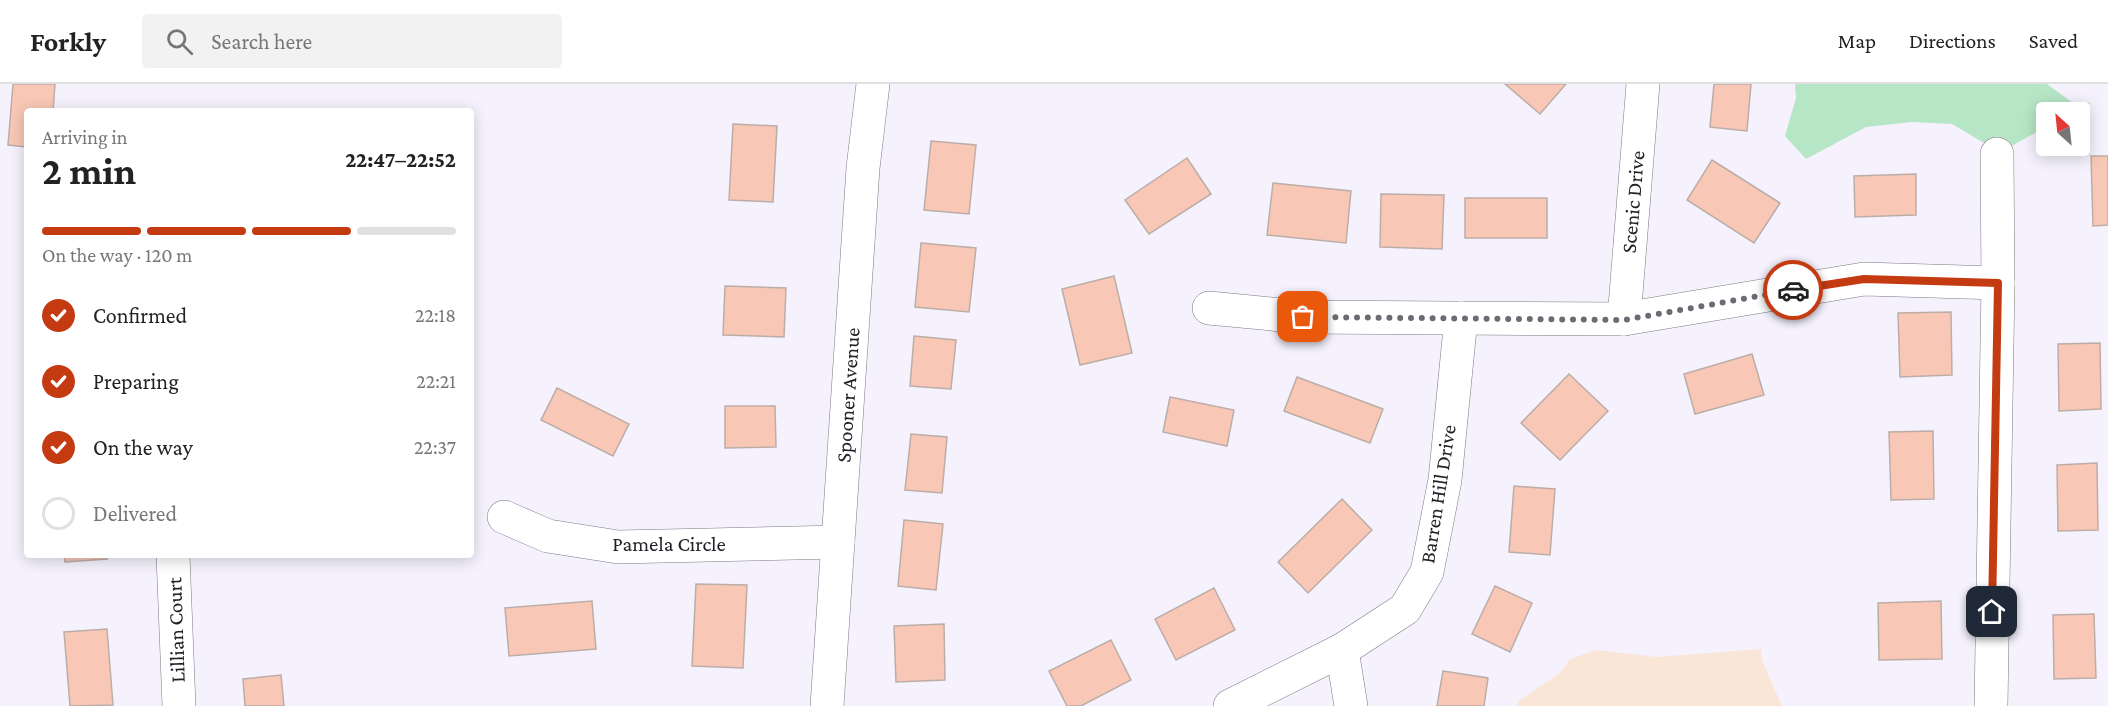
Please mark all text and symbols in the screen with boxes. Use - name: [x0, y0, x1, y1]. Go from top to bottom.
- search box: [142, 14, 562, 68]
- icon: search: [163, 25, 196, 58]
- text: Forkly: [30, 26, 106, 57]
- text: Search here: [211, 29, 312, 54]
- text: Map: [1838, 29, 1876, 53]
- text: Directions: [1909, 29, 1996, 53]
- text: Saved: [2029, 29, 2078, 53]
- north arrow: [2036, 102, 2090, 156]
- map controls: [2036, 102, 2090, 156]
- text: Arriving in: [42, 126, 127, 148]
- text: 22:47–22:52: [345, 147, 456, 172]
- text: 2 min: [42, 149, 136, 192]
- street label: Scenic Drive: [1617, 150, 1649, 254]
- text: On the way · 120 m: [42, 244, 192, 266]
- courier: [1763, 260, 1823, 320]
- icon: car: [1777, 274, 1810, 307]
- pin: [1277, 291, 1328, 342]
- icon: check: [42, 299, 75, 332]
- icon: bag: [1286, 300, 1319, 333]
- text: Confirmed: [93, 303, 187, 328]
- text: 22:18: [415, 304, 456, 326]
- street label: Spooner Avenue: [831, 327, 865, 463]
- icon: check: [42, 365, 75, 398]
- text: Preparing: [93, 369, 179, 394]
- text: 22:21: [416, 370, 456, 392]
- street label: Barren Hill Drive: [1415, 423, 1461, 565]
- icon: check: [42, 431, 75, 464]
- text: On the way: [93, 435, 193, 460]
- text: 22:37: [414, 436, 456, 458]
- text: Delivered: [93, 501, 177, 526]
- street label: Pamela Circle: [612, 532, 726, 556]
- street label: Lillian Court: [162, 576, 190, 683]
- pin: [1966, 586, 2017, 637]
- icon: home: [1975, 595, 2008, 628]

